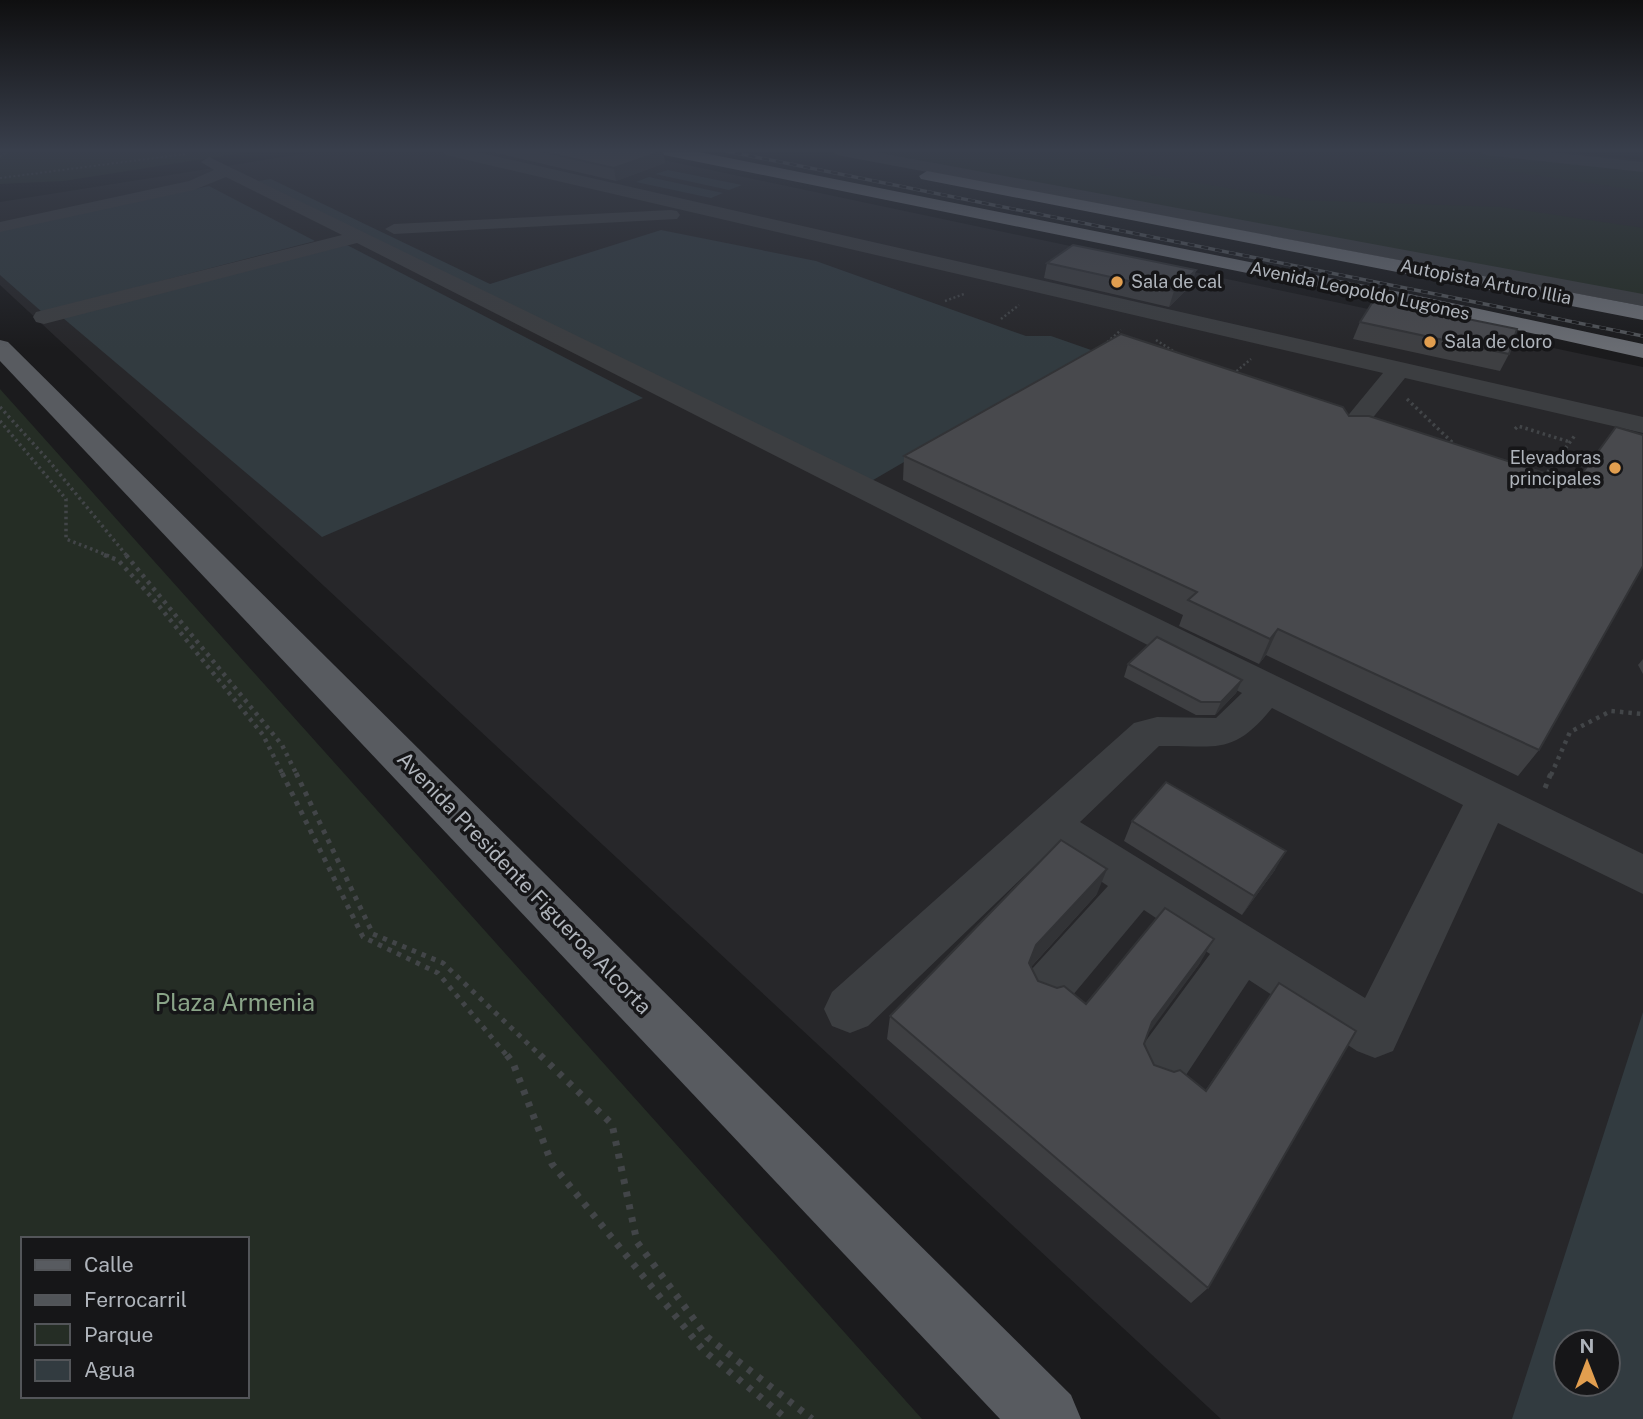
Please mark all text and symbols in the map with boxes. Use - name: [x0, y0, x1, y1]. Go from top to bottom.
- street label: Autopista Arturo Illia: [1399, 255, 1573, 308]
- street label: Avenida Leopoldo Lugones: [1248, 257, 1472, 324]
- place label: Sala de cal: [1131, 271, 1222, 292]
- marker: Sala de cal: [1109, 274, 1125, 290]
- place label: Sala de cloro: [1444, 331, 1552, 352]
- marker: Sala de cloro: [1422, 334, 1438, 350]
- place label: Elevadoras principales: [1509, 447, 1601, 489]
- marker: Elevadoras principales: [1607, 460, 1623, 476]
- street label: Avenida Presidente Figueroa Alcorta: [392, 746, 657, 1019]
- park label: Plaza Armenia: [155, 988, 315, 1016]
- legend: [21, 1237, 248, 1398]
- text: Calle: [84, 1252, 134, 1277]
- text: Ferrocarril: [84, 1287, 187, 1312]
- text: Parque: [84, 1322, 153, 1347]
- north arrow: [1552, 1328, 1622, 1398]
- text: N: [1580, 1335, 1594, 1357]
- text: Agua: [84, 1357, 135, 1382]

